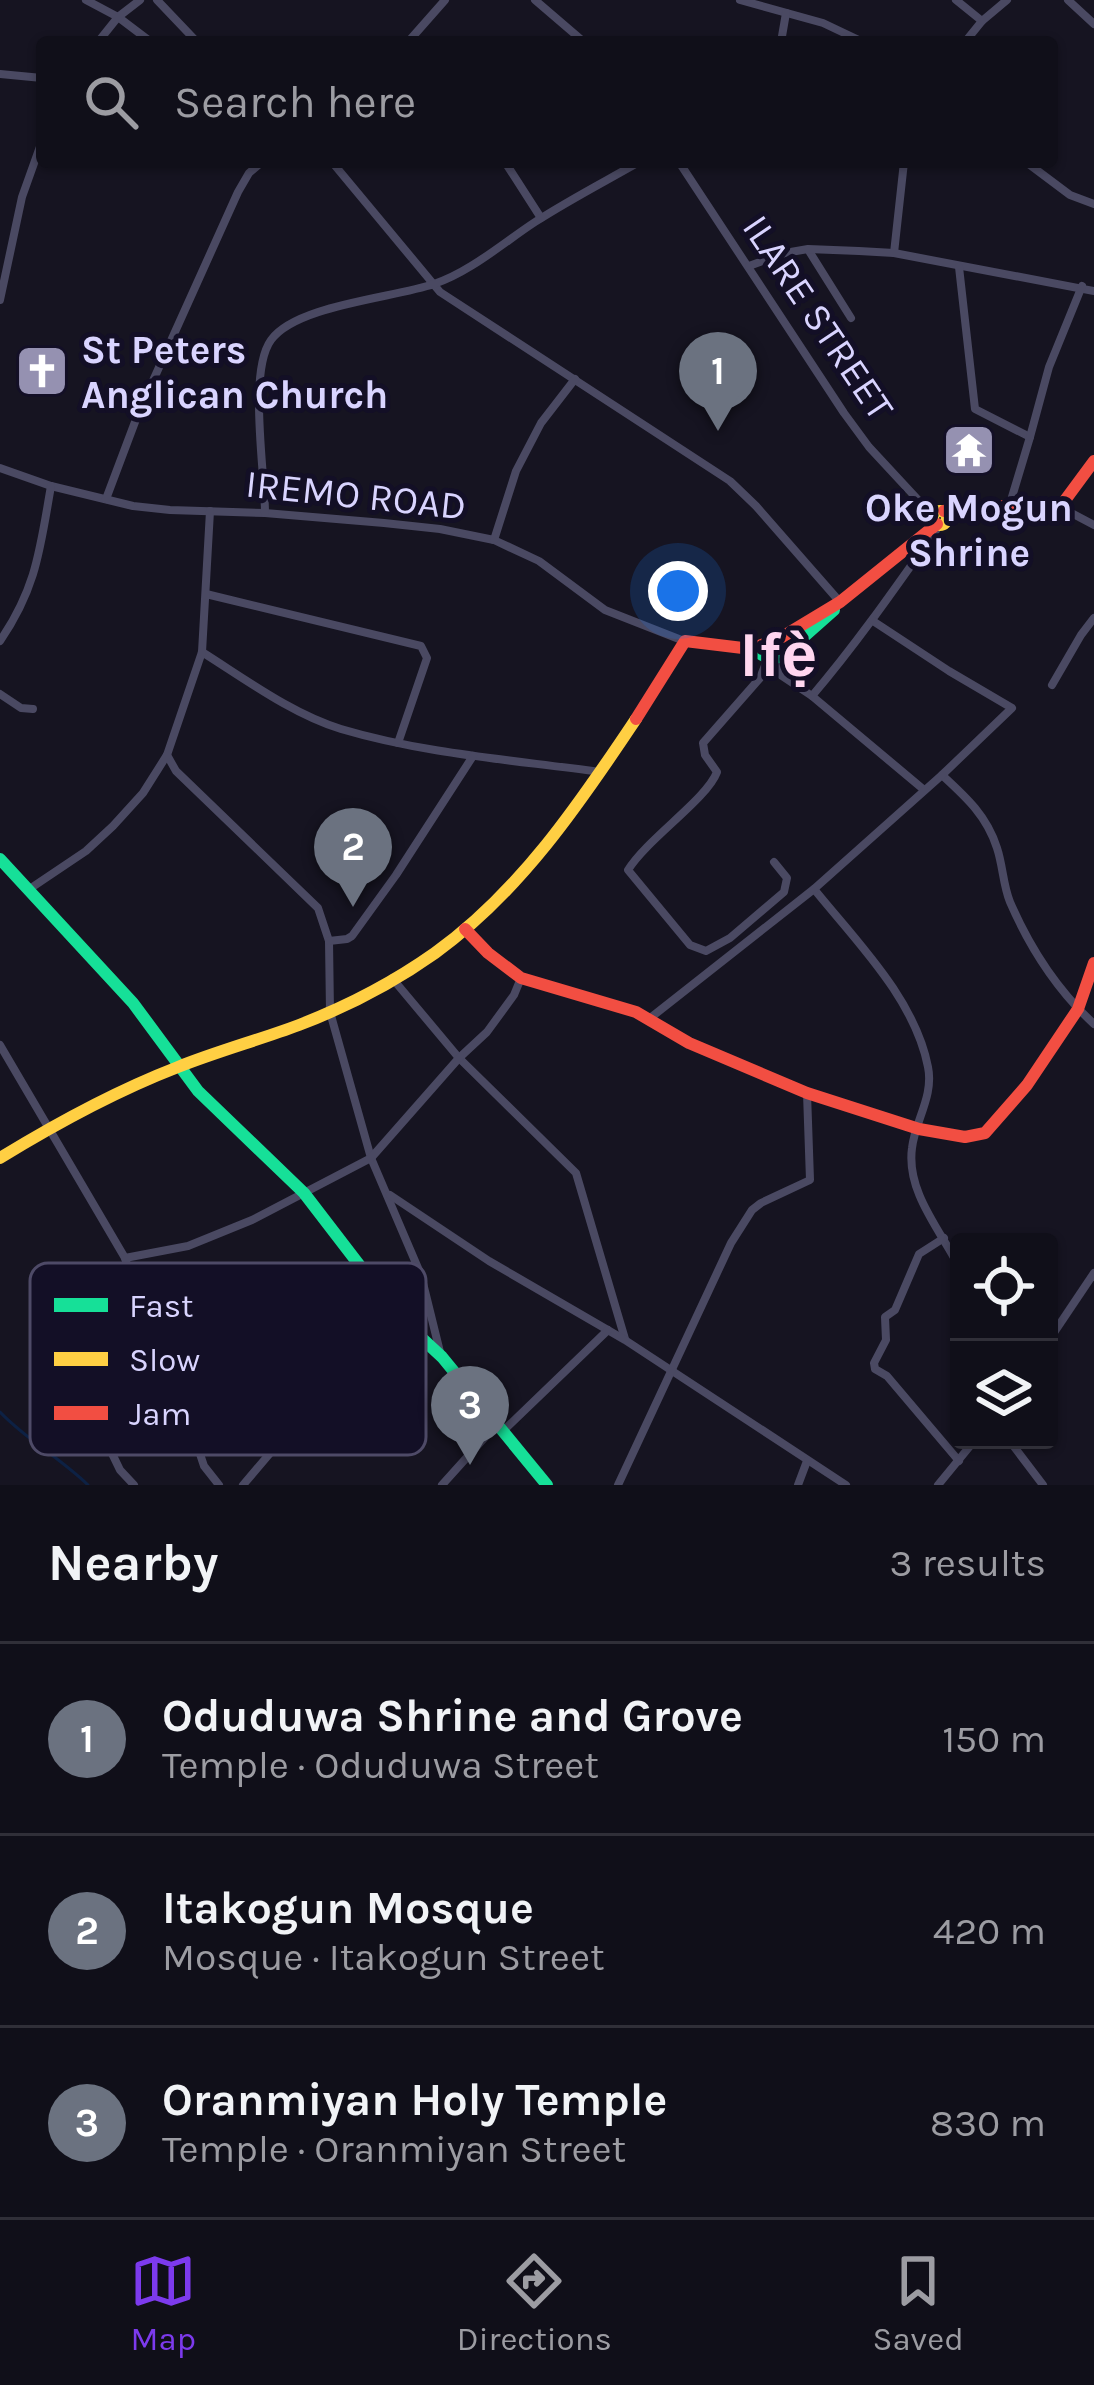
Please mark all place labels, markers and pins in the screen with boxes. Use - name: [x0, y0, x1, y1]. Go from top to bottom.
- place label: St Peters Anglican Church: [81, 327, 388, 418]
- pin: 1: [679, 332, 757, 431]
- church icon: St Peters Anglican Church: [14, 343, 70, 399]
- temple icon: Oke Mogun Shrine: [941, 422, 997, 478]
- place label: Oke Mogun Shrine: [865, 485, 1073, 576]
- pin: 2: [314, 808, 392, 907]
- pin: 3: [431, 1366, 509, 1465]

